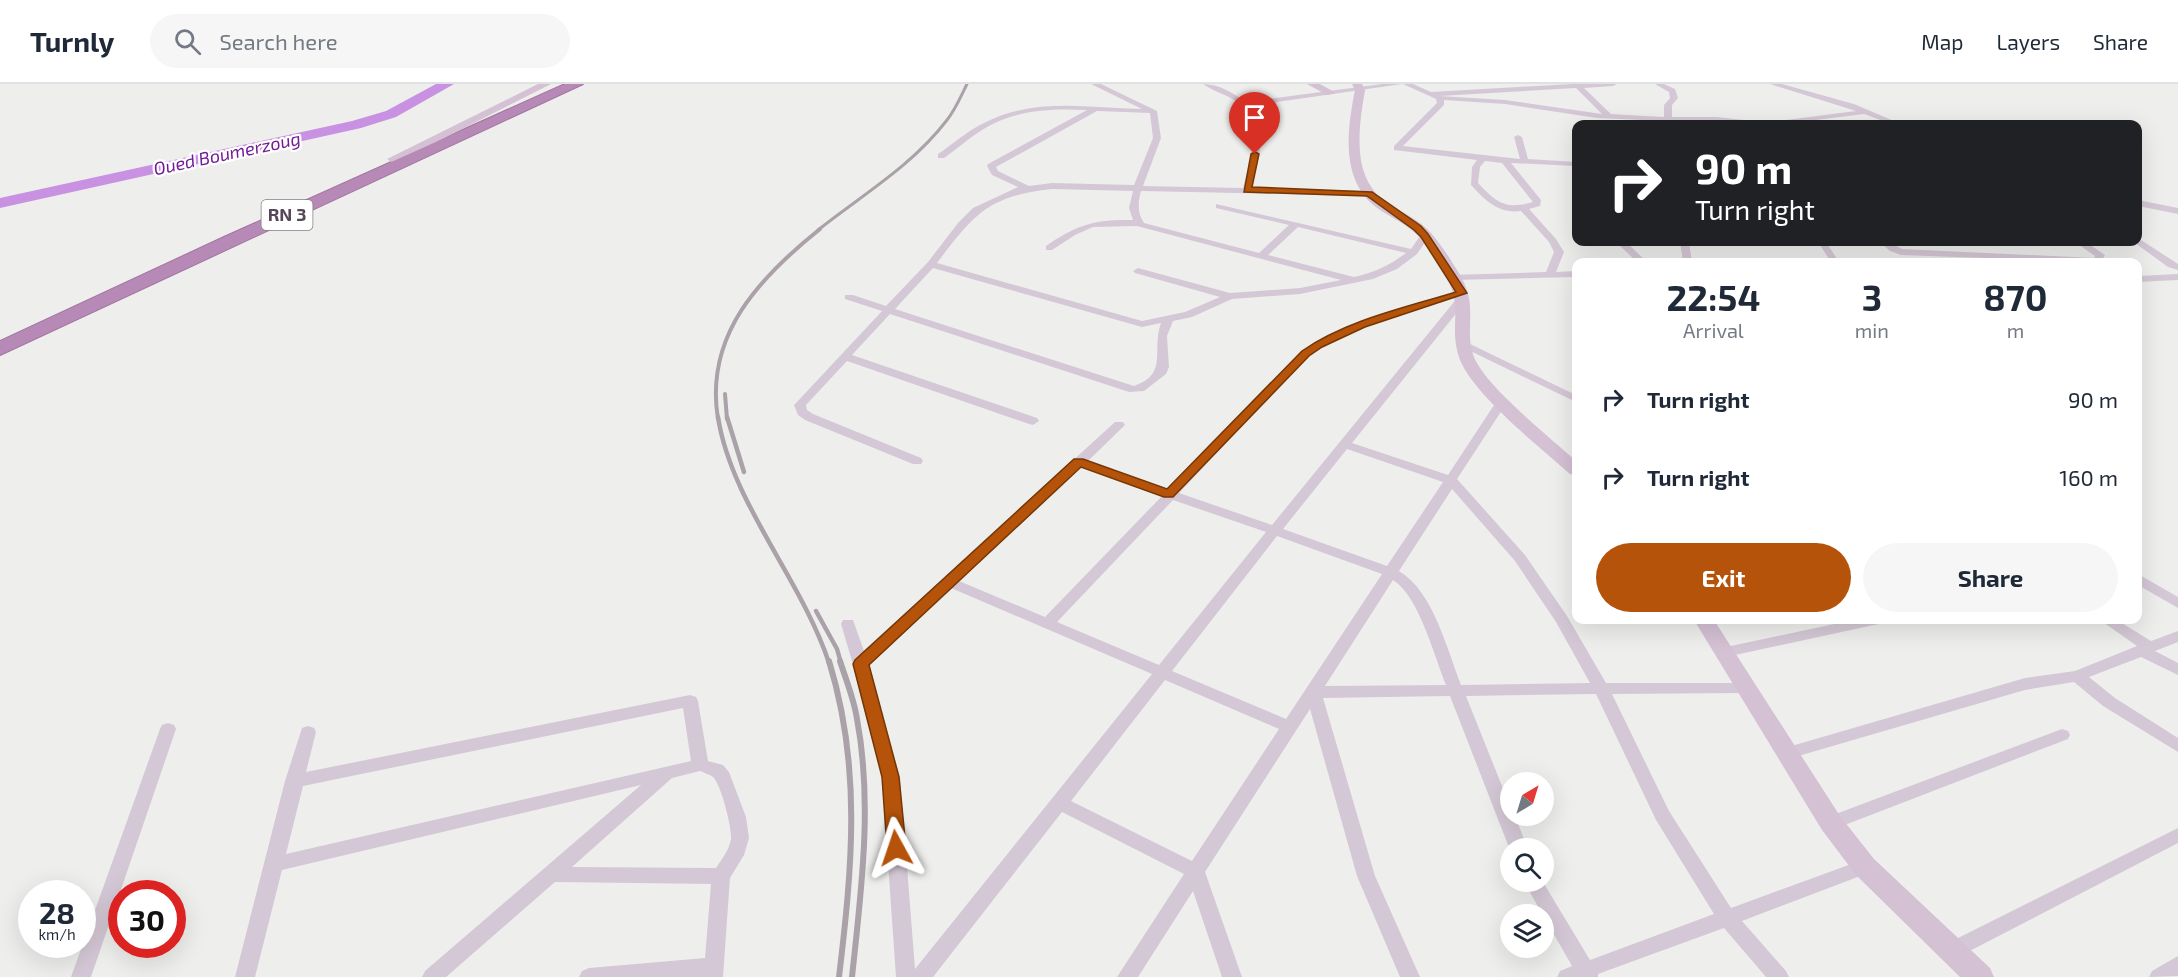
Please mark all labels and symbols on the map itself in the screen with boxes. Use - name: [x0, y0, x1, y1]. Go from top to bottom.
- pin: [1229, 92, 1280, 154]
- water label: Oued Boumerzoug: [151, 127, 302, 179]
- road number: RN 3: [262, 200, 312, 230]
- north arrow: [1500, 772, 1554, 826]
- position arrow: [864, 816, 928, 880]
- speed limit sign: 30: [108, 880, 186, 958]

